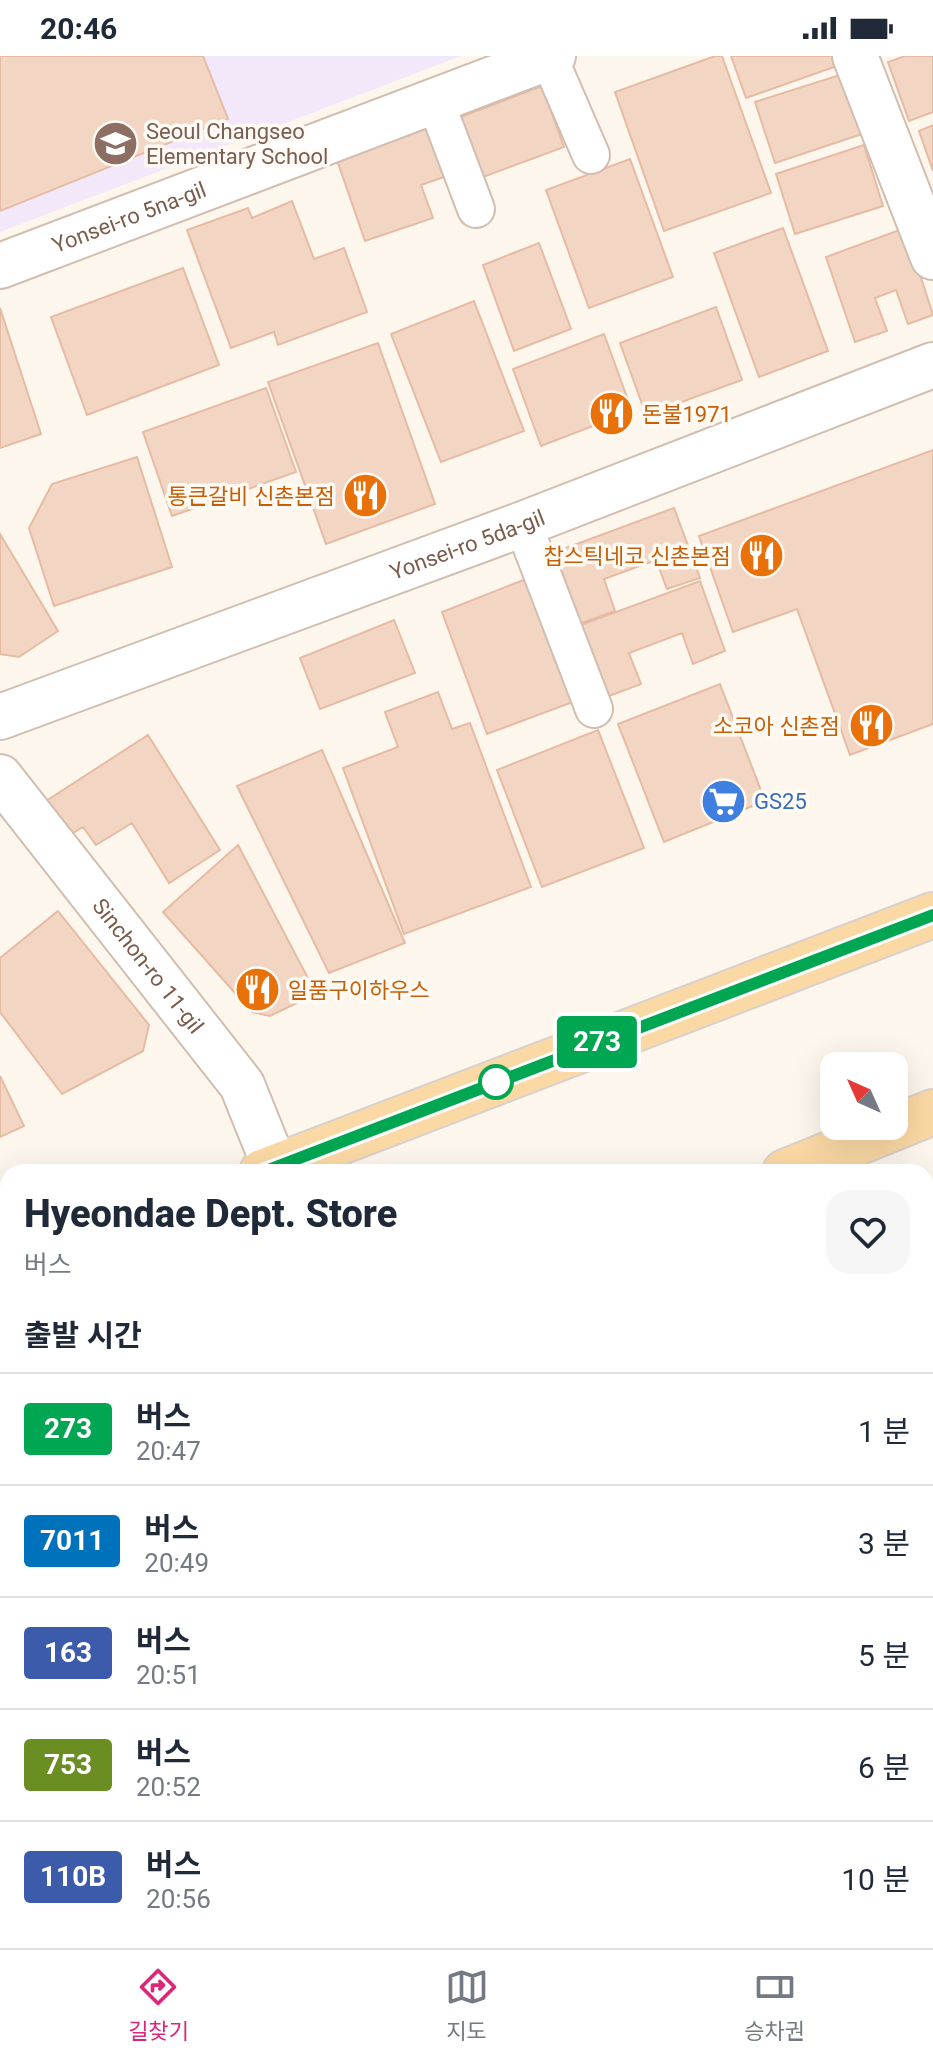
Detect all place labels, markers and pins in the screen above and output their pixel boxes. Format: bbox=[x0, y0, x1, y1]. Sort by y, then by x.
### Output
place label: Seoul Changseo Elementary School bbox=[146, 119, 328, 169]
school or university icon: Seoul Changseo Elementary School bbox=[91, 120, 139, 168]
restaurant icon: 돈불1971 bbox=[587, 390, 635, 438]
place label: 돈불1971 bbox=[642, 402, 732, 427]
restaurant icon: 통큰갈비 신촌본점 bbox=[342, 472, 390, 520]
place label: 통큰갈비 신촌본점 bbox=[168, 484, 335, 509]
restaurant icon: 찹스틱네코 신촌본점 bbox=[738, 532, 786, 580]
place label: 찹스틱네코 신촌본점 bbox=[543, 544, 731, 569]
restaurant icon: 소코아 신촌점 bbox=[847, 702, 895, 750]
place label: 소코아 신촌점 bbox=[713, 714, 840, 739]
supermarket icon: GS25 bbox=[699, 777, 747, 825]
place label: GS25 bbox=[754, 789, 807, 814]
restaurant icon: 일품구이하우스 bbox=[233, 966, 281, 1014]
place label: 일품구이하우스 bbox=[288, 978, 430, 1003]
unlabelled marker bbox=[479, 1065, 513, 1099]

